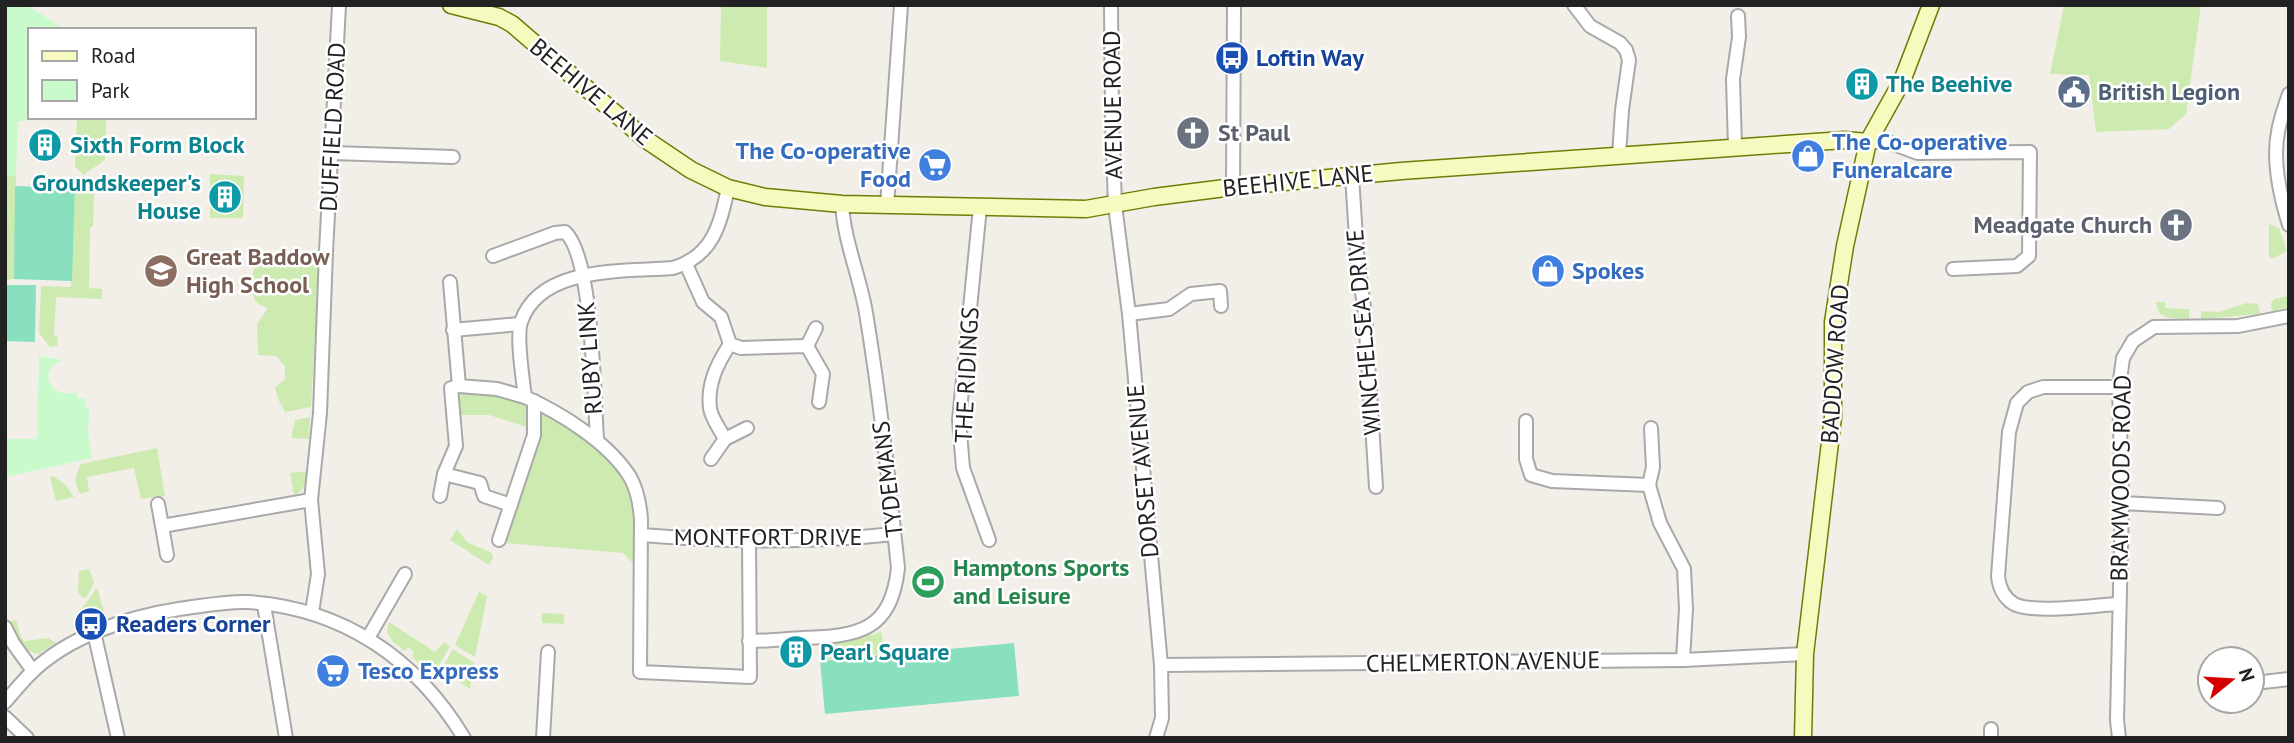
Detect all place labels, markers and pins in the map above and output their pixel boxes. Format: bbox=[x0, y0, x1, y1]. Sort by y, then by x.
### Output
bus stop icon: Loftin Way bbox=[1213, 39, 1251, 77]
place label: Loftin Way bbox=[1256, 42, 1364, 73]
building icon: The Beehive bbox=[1843, 65, 1881, 103]
place label: The Beehive bbox=[1886, 68, 2012, 99]
public building icon: British Legion bbox=[2055, 73, 2093, 111]
place label: British Legion bbox=[2098, 76, 2240, 107]
church icon: St Paul bbox=[1174, 114, 1212, 152]
place label: St Paul bbox=[1218, 117, 1291, 148]
building icon: Sixth Form Block bbox=[26, 126, 64, 164]
place label: The Co-operative Funeralcare bbox=[1832, 126, 2007, 185]
place label: Sixth Form Block bbox=[70, 129, 245, 160]
place label: The Co-operative Food bbox=[736, 135, 911, 194]
shop icon: The Co-operative Funeralcare bbox=[1789, 137, 1827, 175]
supermarket icon: The Co-operative Food bbox=[916, 146, 954, 184]
place label: Groundskeeper's House bbox=[32, 167, 201, 226]
building icon: Groundskeeper's House bbox=[206, 178, 244, 216]
church icon: Meadgate Church bbox=[2157, 206, 2195, 244]
place label: Meadgate Church bbox=[1973, 209, 2152, 240]
place label: Great Baddow High School bbox=[186, 241, 330, 300]
school or university icon: Great Baddow High School bbox=[142, 252, 180, 290]
shop icon: Spokes bbox=[1529, 252, 1567, 290]
place label: Spokes bbox=[1572, 255, 1644, 286]
place label: Hamptons Sports and Leisure bbox=[953, 552, 1129, 611]
sports icon: Hamptons Sports and Leisure bbox=[909, 563, 947, 601]
bus stop icon: Readers Corner bbox=[72, 605, 110, 643]
place label: Readers Corner bbox=[116, 608, 271, 639]
building icon: Pearl Square bbox=[777, 633, 815, 671]
place label: Pearl Square bbox=[820, 636, 950, 667]
supermarket icon: Tesco Express bbox=[314, 652, 352, 690]
place label: Tesco Express bbox=[358, 655, 499, 686]

